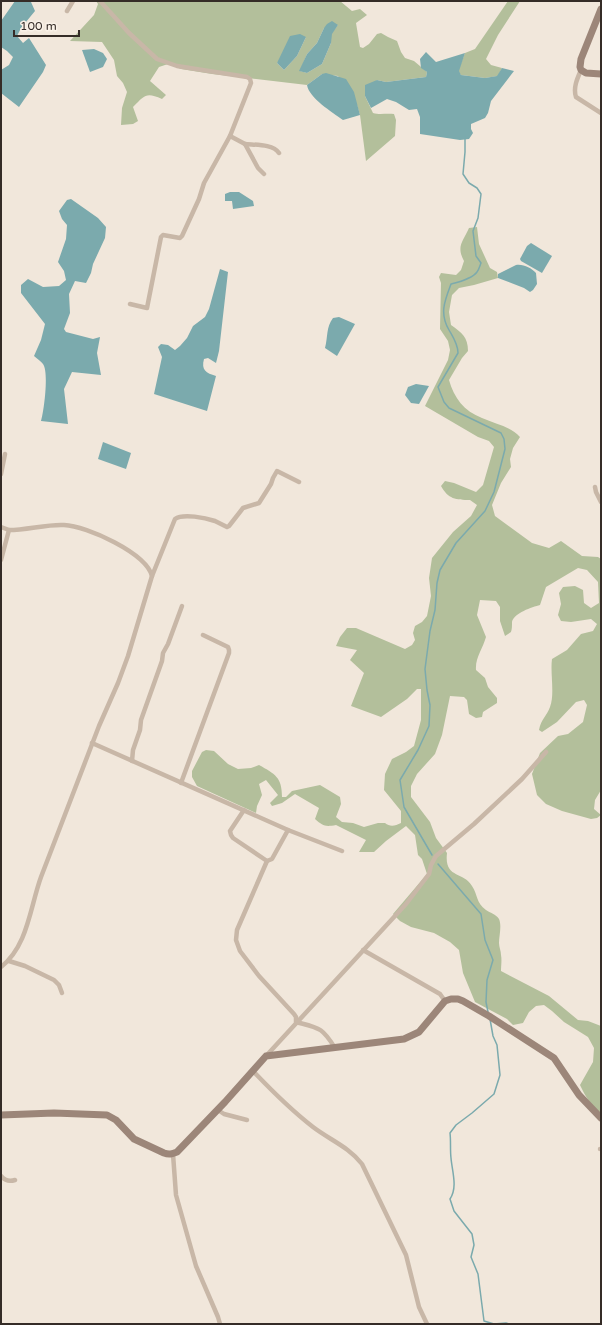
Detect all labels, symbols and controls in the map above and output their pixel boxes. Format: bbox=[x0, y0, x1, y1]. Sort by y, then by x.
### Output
scale bar bbox=[14, 12, 79, 38]
text: 100 m bbox=[20, 19, 57, 33]

